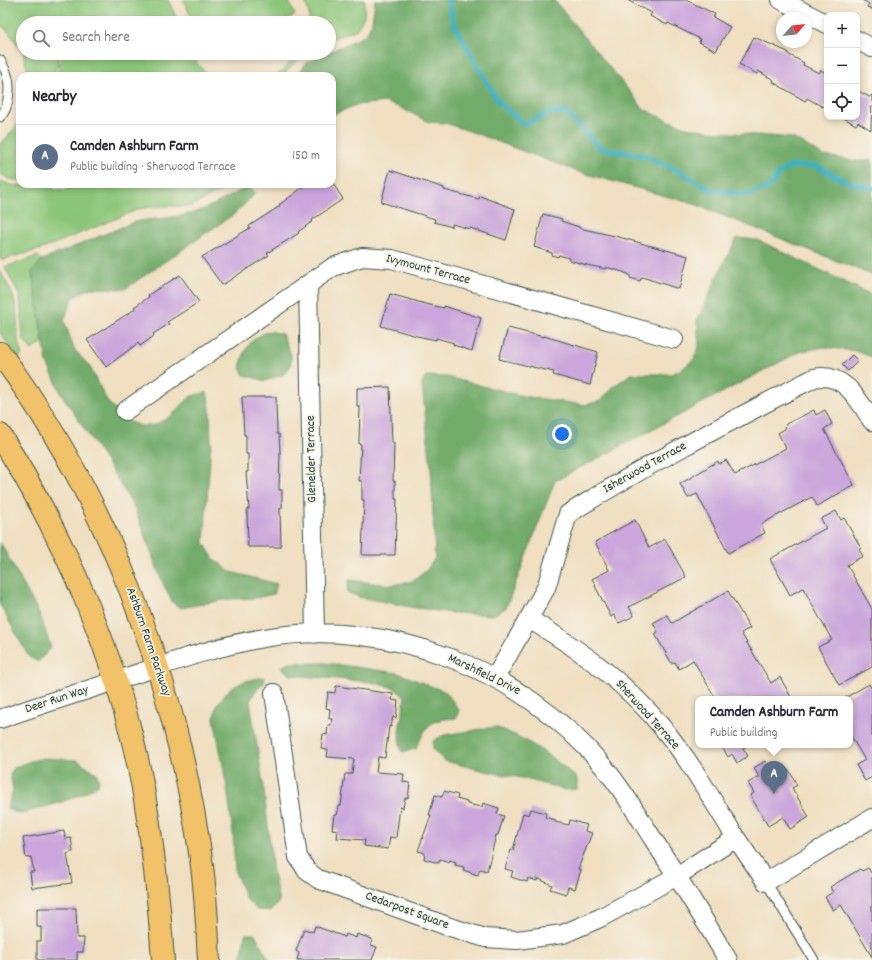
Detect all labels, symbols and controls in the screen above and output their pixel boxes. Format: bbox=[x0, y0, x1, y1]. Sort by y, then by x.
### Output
north arrow bbox=[776, 12, 812, 48]
map controls bbox=[824, 12, 860, 120]
button: + bbox=[824, 12, 860, 48]
search box bbox=[16, 16, 336, 60]
icon: search bbox=[30, 27, 52, 49]
text: Search here bbox=[62, 27, 130, 49]
button: − bbox=[824, 48, 860, 84]
button: locate bbox=[824, 84, 860, 120]
text: Nearby bbox=[32, 86, 76, 110]
text: Camden Ashburn Farm bbox=[70, 136, 199, 158]
text: A bbox=[41, 147, 49, 166]
text: 150 m bbox=[292, 147, 320, 166]
text: Public building · Sherwood Terrace bbox=[70, 158, 235, 177]
street label: Ivymount Terrace bbox=[384, 250, 472, 290]
street label: Glenelder Terrace bbox=[302, 415, 322, 503]
your location bbox=[552, 424, 572, 444]
street label: Isherwood Terrace bbox=[600, 437, 690, 499]
street label: Ashburn Farm Parkway bbox=[120, 585, 176, 700]
street label: Marshfield Drive bbox=[444, 649, 524, 701]
street label: Sherwood Terrace bbox=[610, 676, 684, 755]
street label: Deer Run Way bbox=[23, 681, 92, 719]
popup bbox=[695, 696, 853, 748]
text: Camden Ashburn Farm bbox=[710, 702, 838, 724]
text: Public building bbox=[710, 724, 777, 743]
pin: A bbox=[761, 761, 787, 794]
street label: Cedarpost Square bbox=[362, 887, 452, 935]

